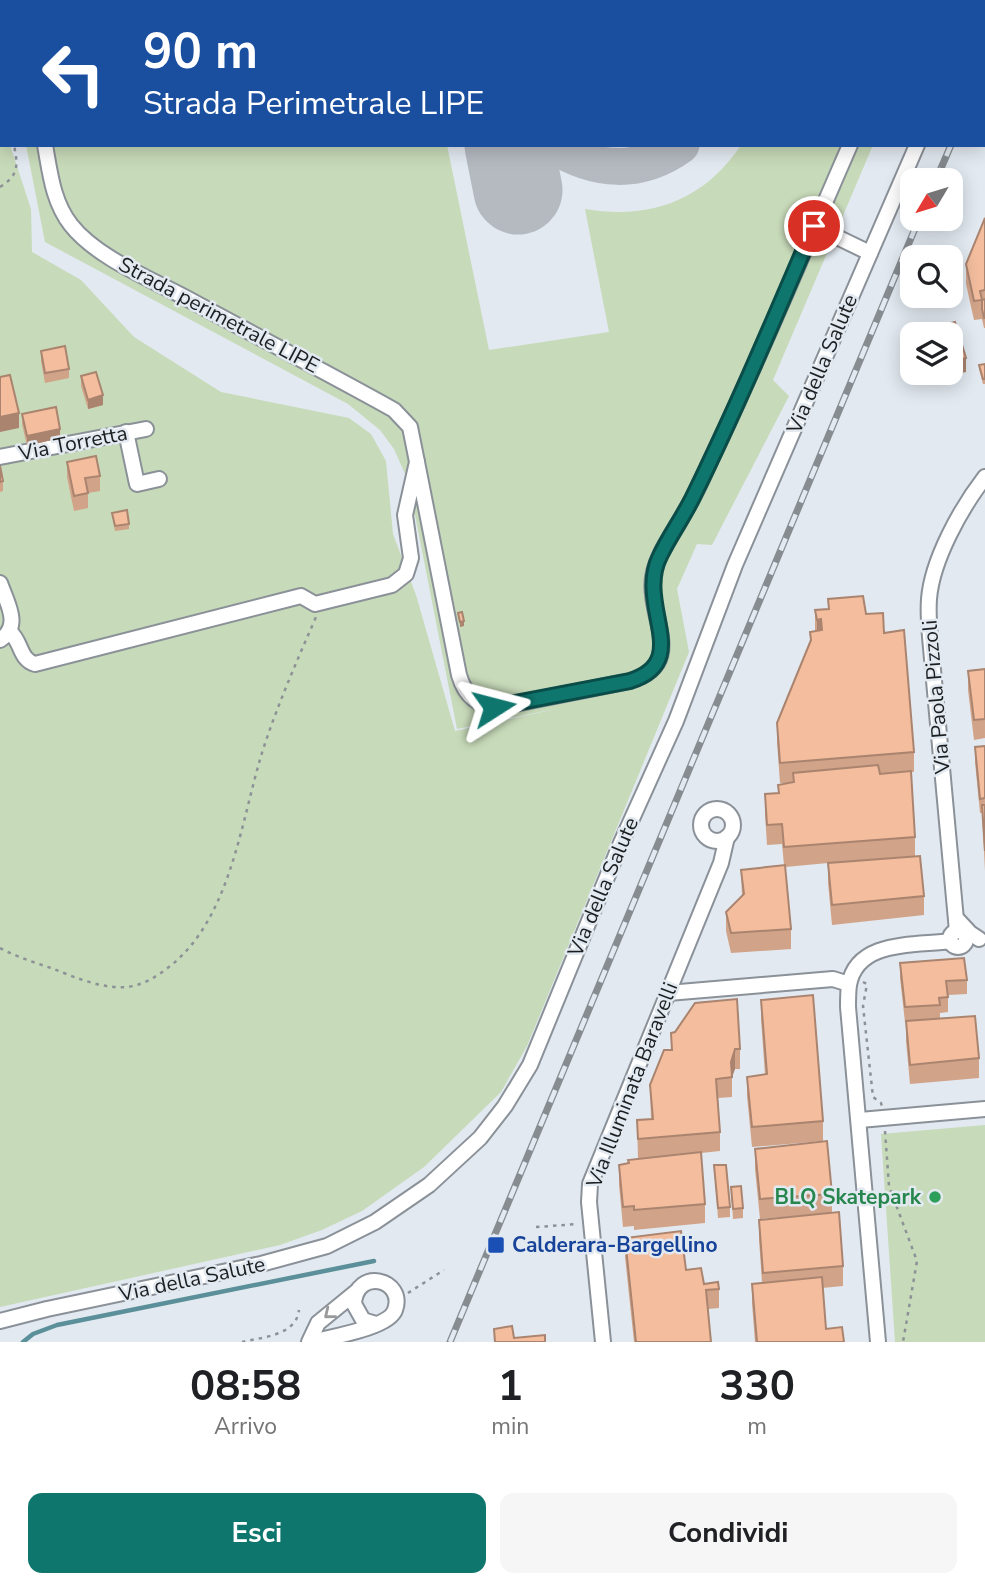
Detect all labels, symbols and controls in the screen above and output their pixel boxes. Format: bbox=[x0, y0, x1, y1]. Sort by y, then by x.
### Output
text: 90 m bbox=[143, 18, 258, 85]
icon: left bbox=[28, 28, 119, 119]
text: Strada Perimetrale LIPE bbox=[143, 82, 484, 125]
north arrow bbox=[900, 168, 962, 231]
map controls bbox=[900, 168, 963, 385]
pin bbox=[784, 196, 844, 256]
icon: arrive bbox=[795, 207, 833, 245]
button: search bbox=[900, 245, 963, 308]
street label: Strada perimetrale LIPE bbox=[114, 250, 324, 380]
street label: Via della Salute bbox=[780, 290, 864, 439]
button: layers bbox=[900, 322, 963, 385]
street label: Via Torretta bbox=[15, 419, 130, 467]
street label: Via Paola Pizzoli bbox=[915, 619, 957, 776]
position arrow bbox=[457, 670, 531, 744]
street label: Via della Salute bbox=[561, 813, 645, 962]
street label: Via Illuminata Baravelli bbox=[579, 978, 684, 1193]
place label: BLQ Skatepark bbox=[775, 1183, 922, 1211]
marker: BLQ Skatepark bbox=[927, 1189, 943, 1205]
place label: Calderara-Bargellino bbox=[512, 1231, 717, 1259]
marker: Calderara-Bargellino bbox=[486, 1235, 506, 1255]
street label: Via della Salute bbox=[115, 1250, 268, 1308]
one-way arrow bbox=[324, 1306, 336, 1319]
text: 08:58 bbox=[190, 1358, 301, 1415]
text: 1 bbox=[498, 1358, 523, 1415]
text: 330 bbox=[719, 1358, 795, 1415]
text: Arrivo bbox=[214, 1411, 277, 1442]
text: min bbox=[491, 1411, 529, 1442]
text: m bbox=[747, 1411, 767, 1442]
button: Esci bbox=[28, 1493, 486, 1573]
button: Condividi bbox=[500, 1493, 957, 1573]

